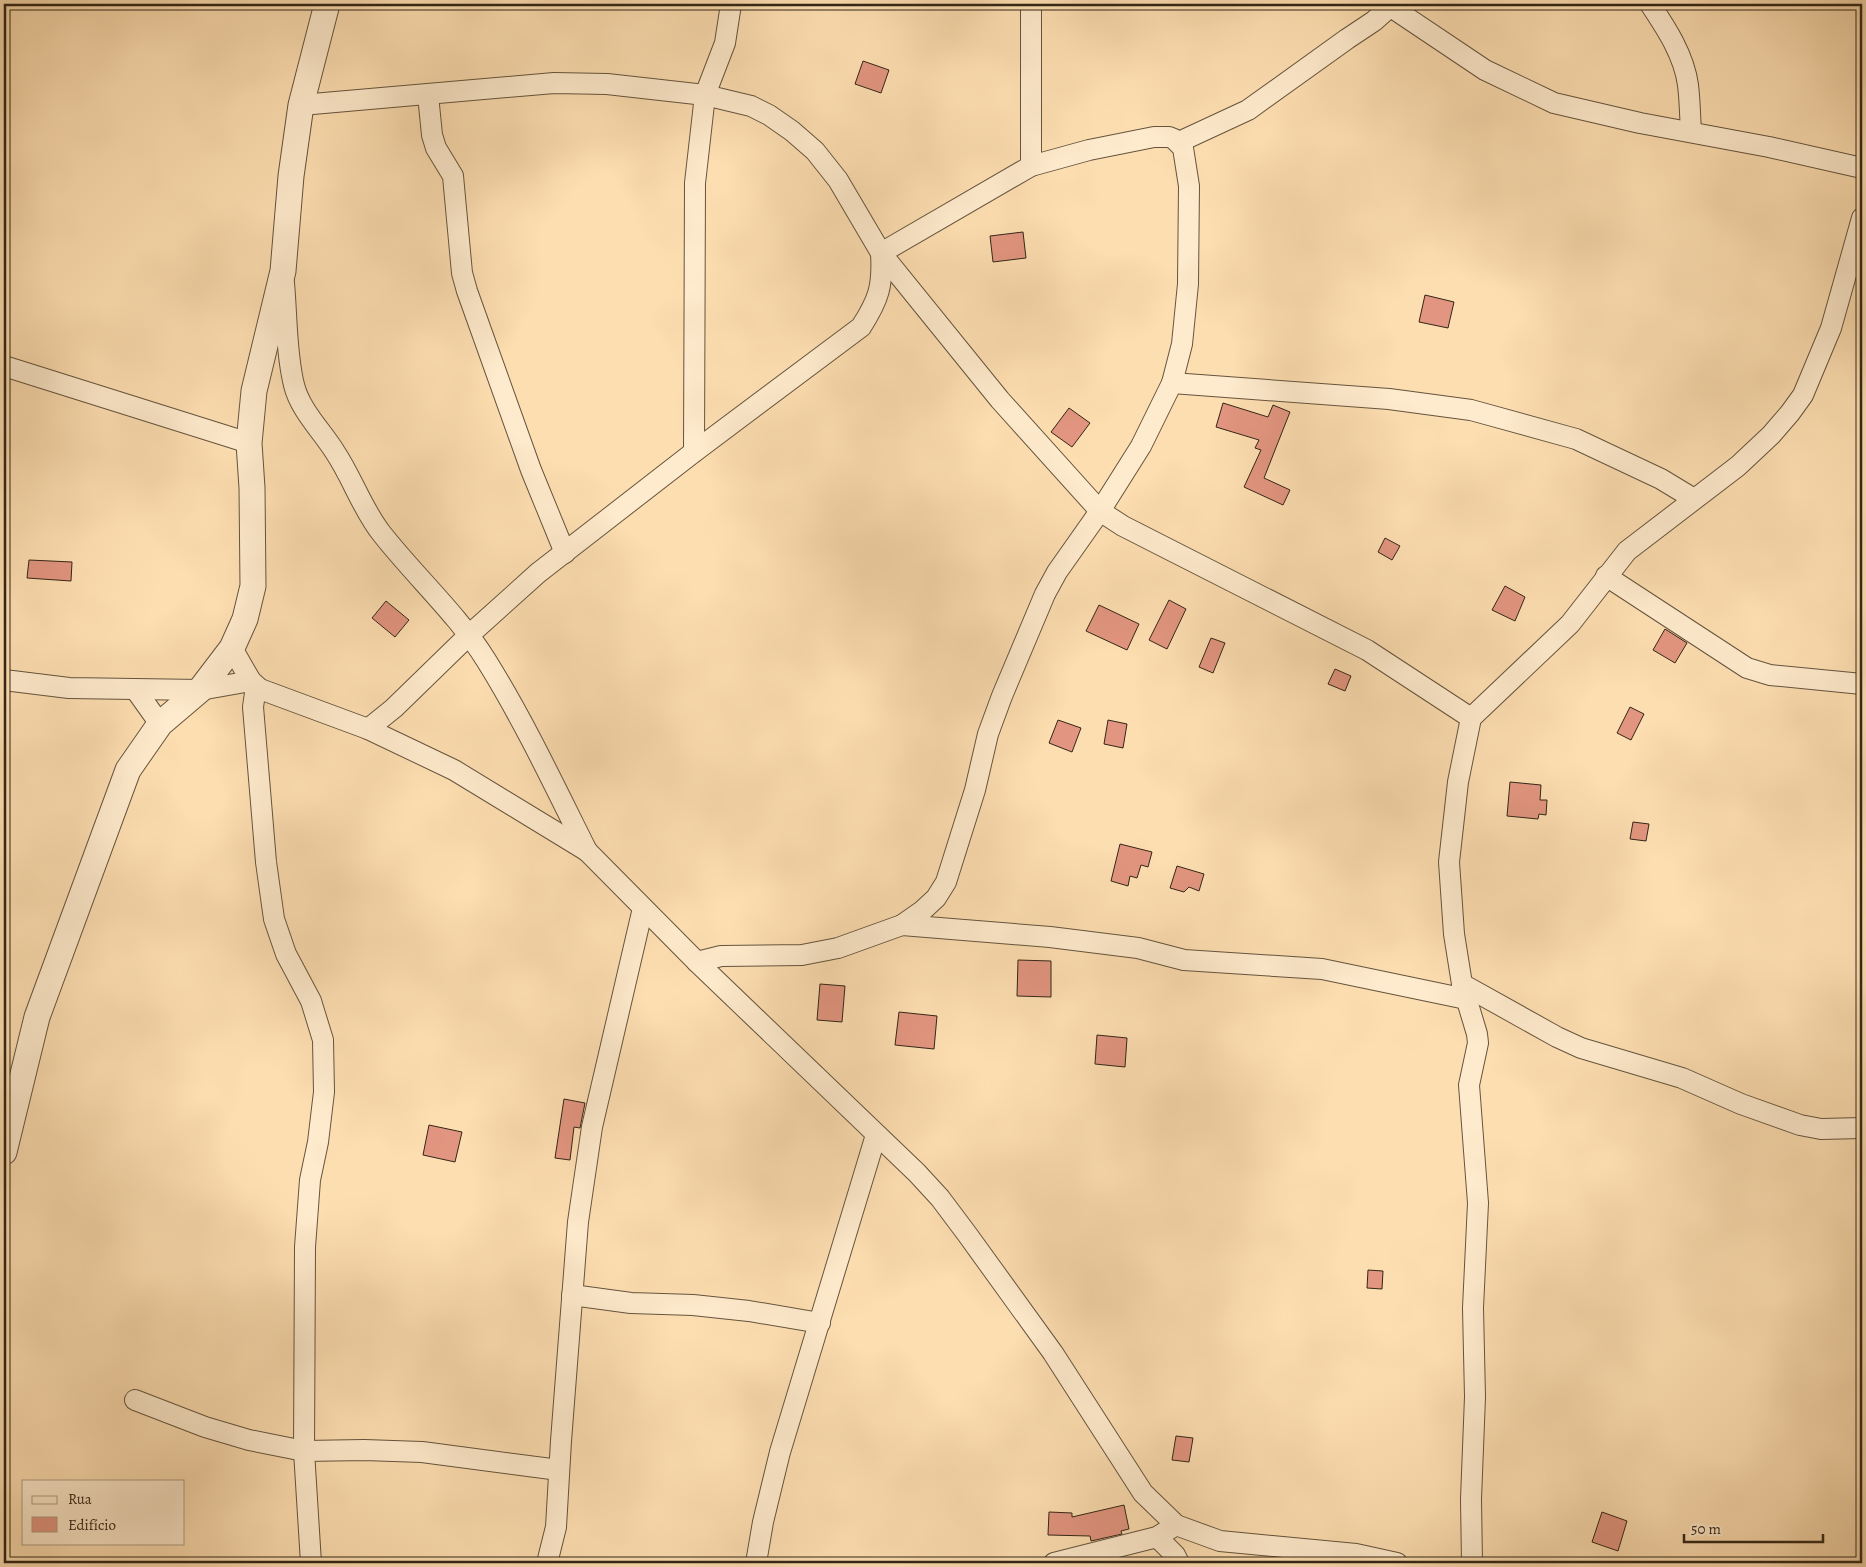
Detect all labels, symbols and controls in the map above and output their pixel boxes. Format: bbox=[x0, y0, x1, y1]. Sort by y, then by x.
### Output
legend bbox=[22, 1480, 185, 1544]
text: Rua bbox=[68, 1489, 92, 1509]
scale bar bbox=[1684, 1512, 1822, 1544]
text: Edifício bbox=[68, 1515, 116, 1535]
text: 50 m bbox=[1691, 1519, 1721, 1539]

